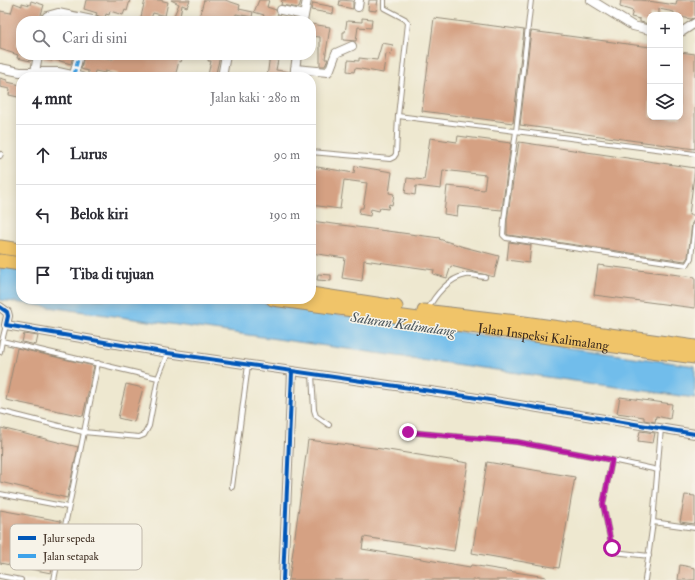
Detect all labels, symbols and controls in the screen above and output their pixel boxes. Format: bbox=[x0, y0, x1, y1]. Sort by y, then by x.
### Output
map controls bbox=[647, 12, 683, 120]
button: + bbox=[647, 12, 683, 48]
search box bbox=[16, 16, 316, 60]
icon: search bbox=[30, 27, 52, 49]
text: Cari di sini bbox=[62, 29, 127, 48]
button: − bbox=[647, 48, 683, 84]
button: layers bbox=[647, 84, 683, 120]
text: 4 mnt bbox=[32, 88, 72, 109]
text: Jalan kaki · 280 m bbox=[210, 90, 300, 106]
icon: ahead bbox=[32, 144, 54, 166]
text: Lurus bbox=[70, 145, 107, 164]
text: 90 m bbox=[274, 147, 300, 163]
icon: left bbox=[32, 204, 54, 226]
text: Belok kiri bbox=[70, 205, 128, 224]
text: 190 m bbox=[269, 207, 300, 223]
icon: arrive bbox=[32, 264, 54, 286]
text: Tiba di tujuan bbox=[70, 265, 154, 284]
water label: Saluran Kalimalang bbox=[348, 309, 457, 340]
street label: Jalan Inspeksi Kalimalang bbox=[476, 320, 611, 354]
route end bbox=[399, 423, 417, 441]
legend bbox=[10, 524, 142, 570]
text: Jalur sepeda bbox=[42, 532, 96, 546]
route start bbox=[603, 539, 621, 557]
text: Jalan setapak bbox=[42, 550, 100, 564]

